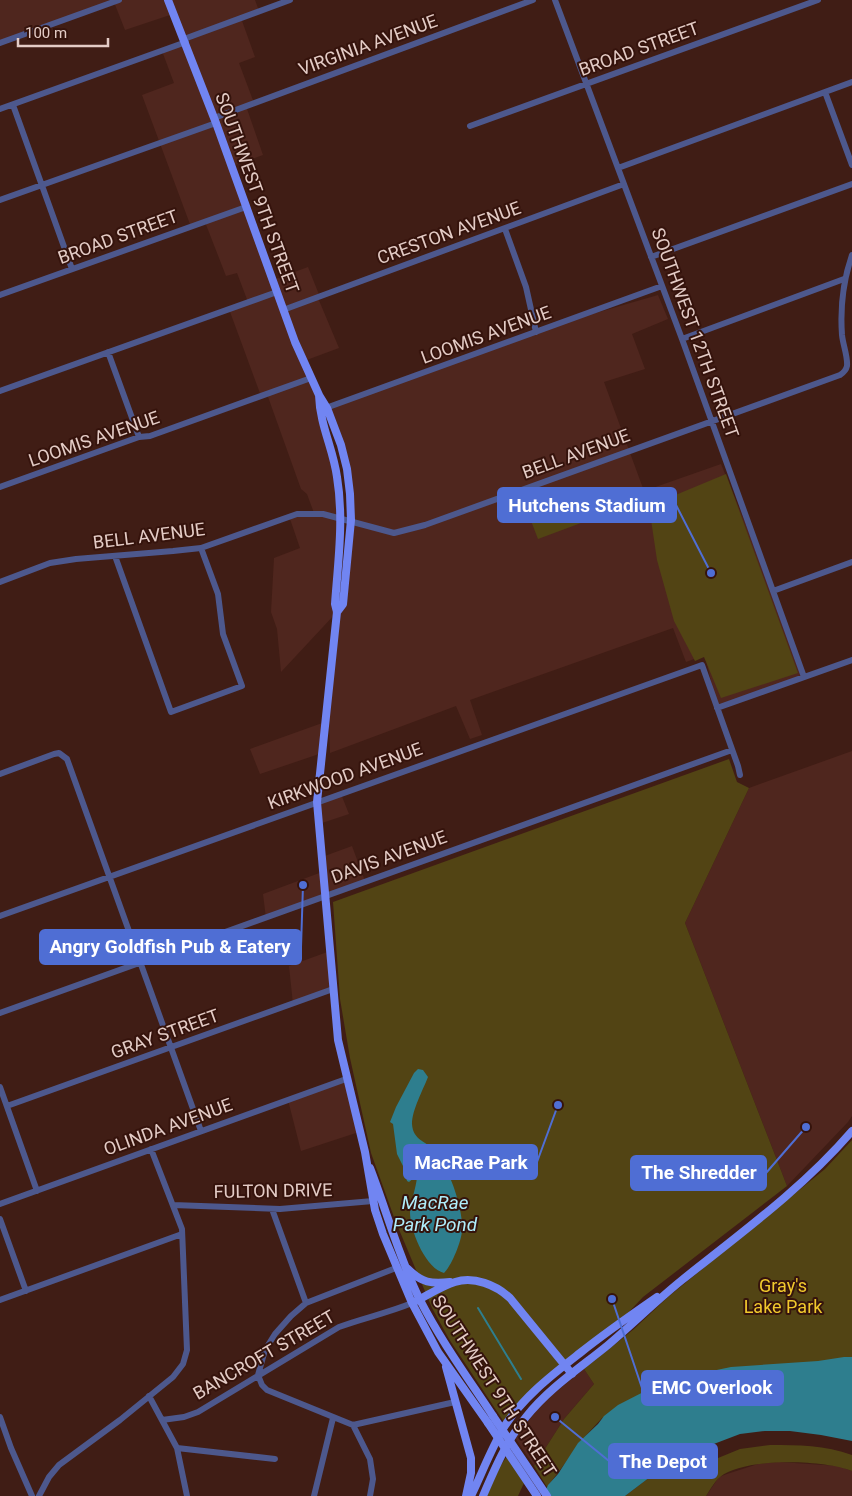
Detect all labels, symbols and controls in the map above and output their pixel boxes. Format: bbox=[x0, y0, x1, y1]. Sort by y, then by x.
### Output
street label: VIRGINIA AVENUE bbox=[296, 10, 440, 79]
scale bar bbox=[18, 15, 108, 47]
street label: BROAD STREET bbox=[576, 17, 702, 80]
text: 100 m bbox=[25, 24, 67, 42]
street label: SOUTHWEST 9TH STREET bbox=[211, 90, 304, 296]
street label: CRESTON AVENUE bbox=[374, 197, 524, 268]
street label: BROAD STREET bbox=[55, 205, 181, 268]
street label: SOUTHWEST 12TH STREET bbox=[648, 225, 743, 441]
street label: LOOMIS AVENUE bbox=[418, 301, 554, 368]
street label: LOOMIS AVENUE bbox=[26, 406, 162, 471]
street label: BELL AVENUE bbox=[519, 424, 632, 483]
callout: Hutchens Stadium bbox=[498, 488, 676, 522]
text: Hutchens Stadium bbox=[508, 494, 666, 517]
street label: BELL AVENUE bbox=[92, 518, 206, 553]
street label: KIRKWOOD AVENUE bbox=[265, 738, 425, 813]
street label: DAVIS AVENUE bbox=[328, 826, 450, 887]
callout: Angry Goldfish Pub & Eatery bbox=[40, 930, 301, 964]
text: Angry Goldfish Pub & Eatery bbox=[49, 935, 291, 958]
street label: GRAY STREET bbox=[108, 1004, 222, 1063]
street label: OLINDA AVENUE bbox=[101, 1094, 235, 1159]
callout: MacRae Park bbox=[404, 1145, 537, 1179]
text: MacRae Park bbox=[414, 1151, 529, 1174]
callout: The Shredder bbox=[631, 1156, 766, 1190]
text: The Shredder bbox=[641, 1161, 757, 1184]
street label: FULTON DRIVE bbox=[214, 1179, 332, 1202]
water label: MacRae Park Pond bbox=[393, 1191, 478, 1236]
park label: Gray's Lake Park bbox=[744, 1275, 823, 1317]
street label: SOUTHWEST 9TH STREET bbox=[428, 1291, 561, 1481]
street label: BANCROFT STREET bbox=[189, 1305, 338, 1404]
callout: EMC Overlook bbox=[642, 1371, 783, 1405]
text: EMC Overlook bbox=[652, 1376, 773, 1399]
callout: The Depot bbox=[609, 1444, 717, 1478]
text: The Depot bbox=[619, 1450, 707, 1473]

